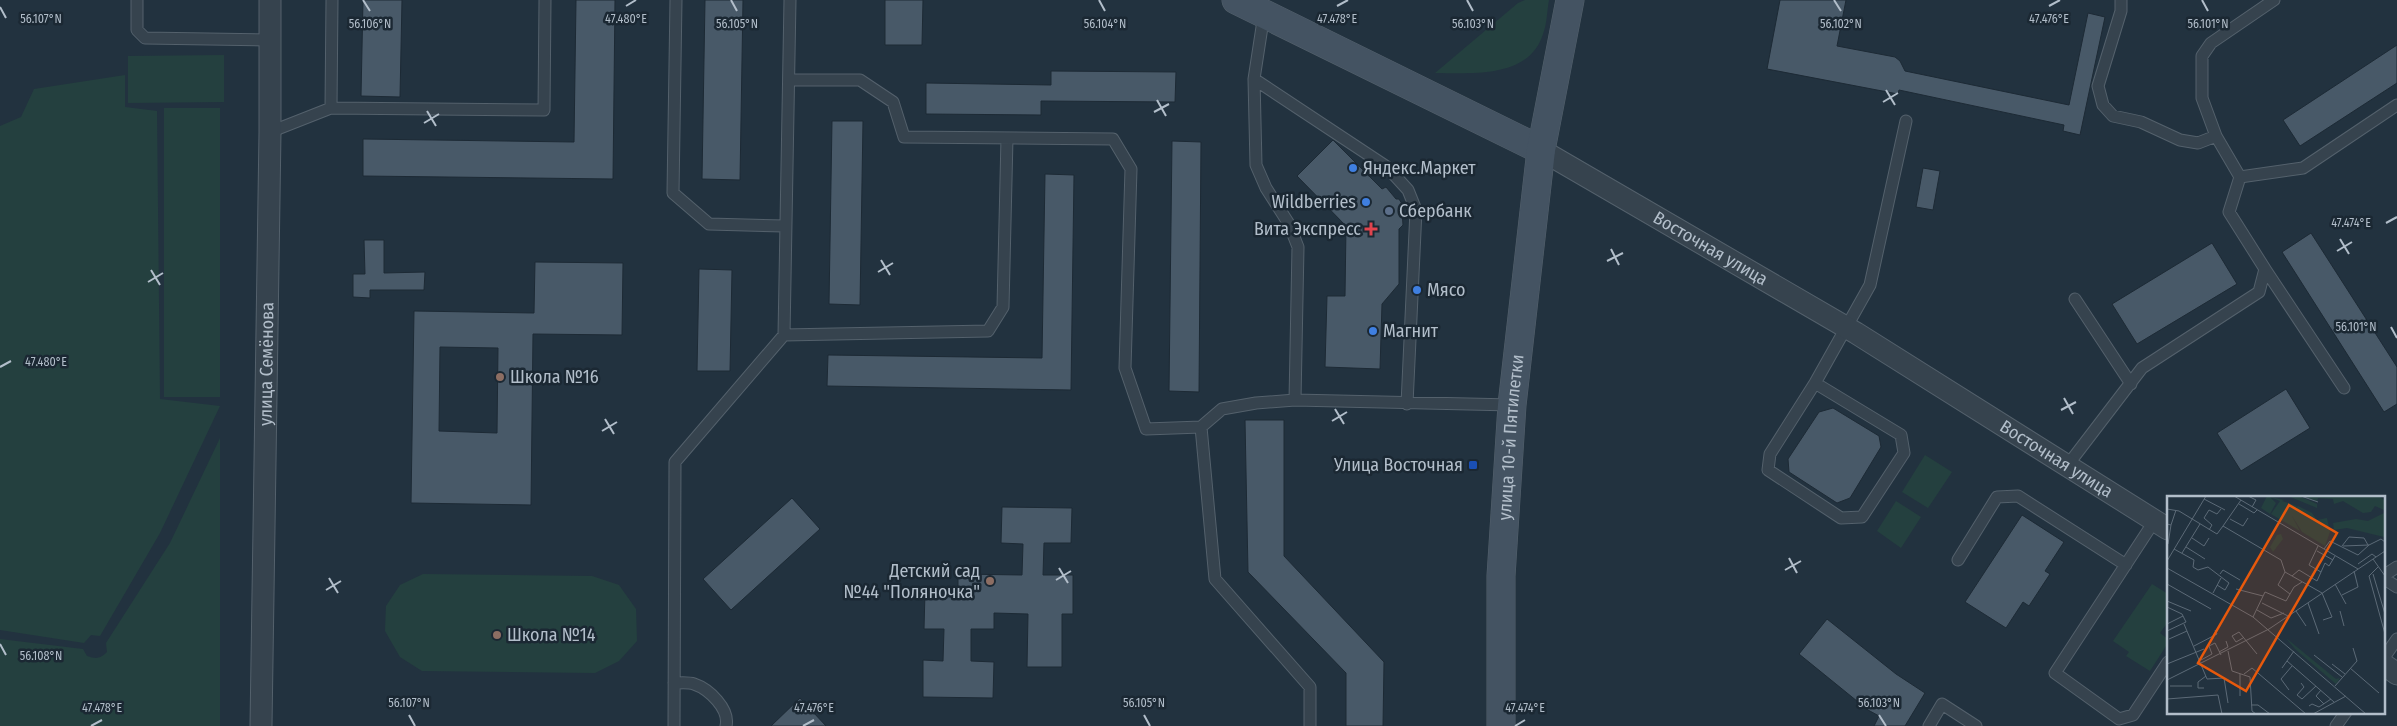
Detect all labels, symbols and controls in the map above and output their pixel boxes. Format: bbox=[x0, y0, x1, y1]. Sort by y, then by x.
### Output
text: 56.107°N bbox=[20, 12, 62, 26]
text: 47.480°E bbox=[605, 12, 647, 26]
text: 47.478°E bbox=[1317, 12, 1357, 26]
text: 47.476°E bbox=[2029, 12, 2069, 26]
text: 56.106°N bbox=[349, 17, 391, 31]
text: 56.105°N bbox=[716, 17, 758, 31]
text: 56.104°N bbox=[1084, 17, 1126, 31]
text: 56.103°N bbox=[1452, 17, 1494, 31]
text: 56.102°N bbox=[1820, 17, 1862, 31]
text: 56.101°N bbox=[2187, 17, 2229, 31]
place label: Яндекс.Маркет bbox=[1363, 157, 1476, 179]
marker: Яндекс.Маркет bbox=[1347, 162, 1359, 174]
place label: Wildberries bbox=[1272, 191, 1356, 213]
marker: Wildberries bbox=[1360, 196, 1372, 208]
place label: Сбербанк bbox=[1399, 200, 1472, 222]
marker: Сбербанк bbox=[1383, 205, 1395, 217]
street label: Восточная улица bbox=[1649, 207, 1772, 290]
text: 47.474°E bbox=[2331, 216, 2371, 230]
place label: Вита Экспресс bbox=[1254, 218, 1361, 240]
marker: Вита Экспресс bbox=[1365, 223, 1377, 235]
place label: Мясо bbox=[1427, 279, 1466, 301]
marker: Мясо bbox=[1411, 284, 1423, 296]
street label: улица Семёнова bbox=[255, 302, 278, 426]
place label: Магнит bbox=[1383, 320, 1439, 342]
text: 56.101°N bbox=[2335, 320, 2377, 334]
marker: Магнит bbox=[1367, 325, 1379, 337]
street label: улица 10-й Пятилетки bbox=[1494, 353, 1529, 521]
text: 47.480°E bbox=[25, 355, 67, 369]
place label: Школа №16 bbox=[510, 366, 599, 388]
marker: Школа №16 bbox=[494, 371, 506, 383]
street label: Восточная улица bbox=[1996, 415, 2117, 503]
place label: Улица Восточная bbox=[1333, 454, 1463, 476]
marker: Улица Восточная bbox=[1467, 459, 1479, 471]
inset map bbox=[2167, 496, 2384, 714]
place label: Детский сад №44 "Поляночка" bbox=[844, 560, 980, 603]
marker: Детский сад №44 "Поляночка" bbox=[984, 575, 996, 587]
place label: Школа №14 bbox=[507, 624, 596, 646]
marker: Школа №14 bbox=[491, 629, 503, 641]
text: 56.108°N bbox=[20, 649, 62, 663]
text: 56.107°N bbox=[388, 696, 430, 710]
text: 56.105°N bbox=[1123, 696, 1165, 710]
text: 56.103°N bbox=[1858, 696, 1900, 710]
text: 47.478°E bbox=[82, 701, 122, 715]
text: 47.476°E bbox=[794, 701, 834, 715]
text: 47.474°E bbox=[1505, 701, 1545, 715]

